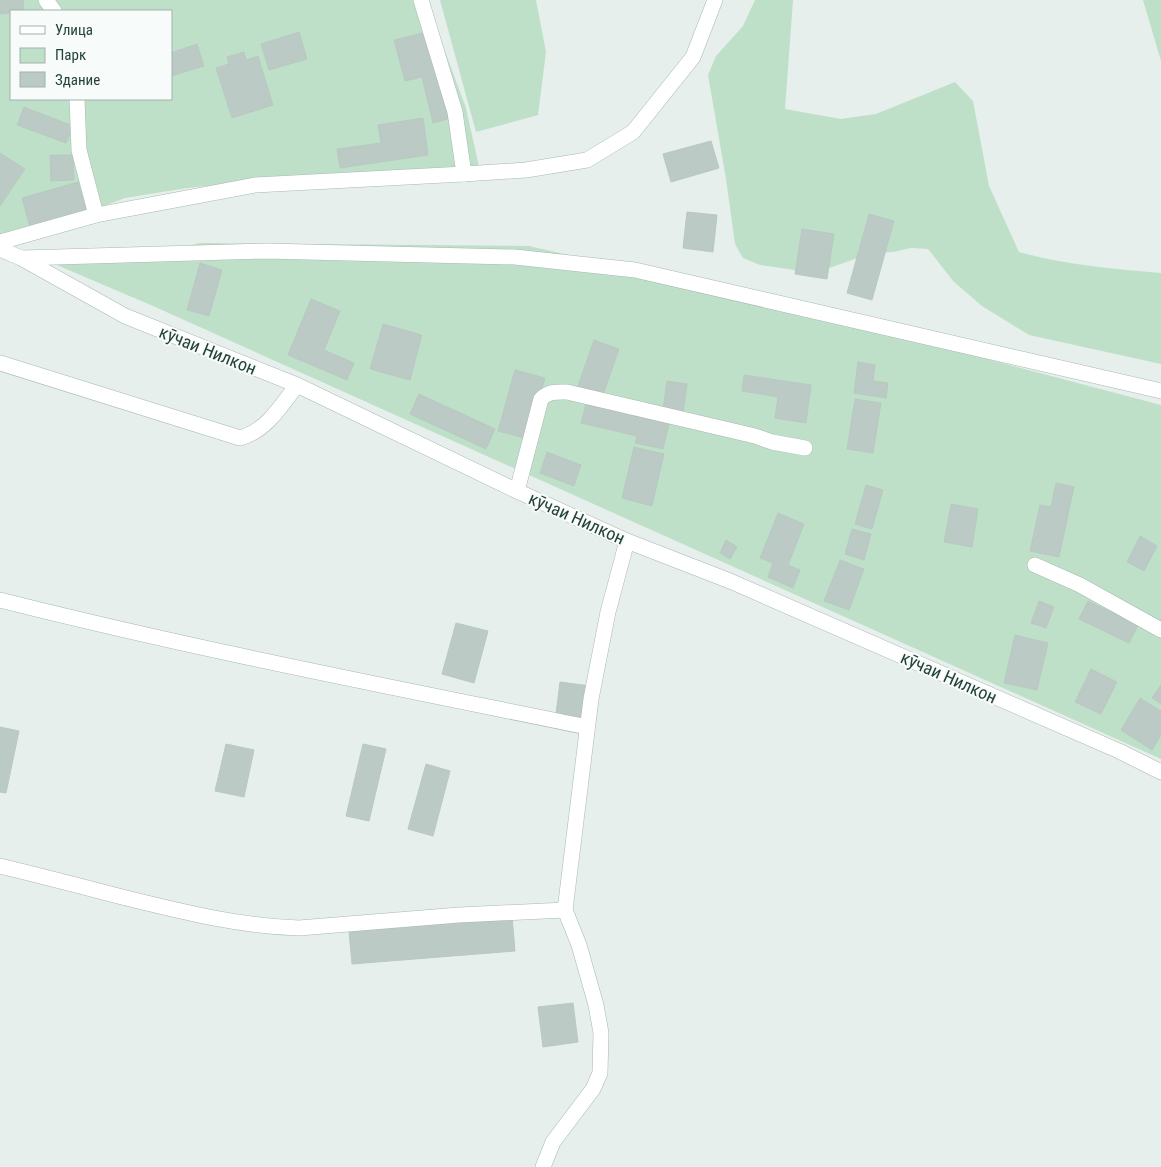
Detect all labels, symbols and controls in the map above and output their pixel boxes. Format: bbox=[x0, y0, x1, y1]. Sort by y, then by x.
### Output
legend bbox=[10, 10, 172, 100]
text: Улица bbox=[55, 21, 93, 39]
text: Парк bbox=[55, 46, 86, 64]
text: Здание bbox=[55, 71, 100, 89]
street label: кӯчаи Нилкон bbox=[156, 321, 260, 379]
street label: кӯчаи Нилкон bbox=[526, 487, 628, 549]
street label: кӯчаи Нилкон bbox=[898, 646, 1000, 708]

